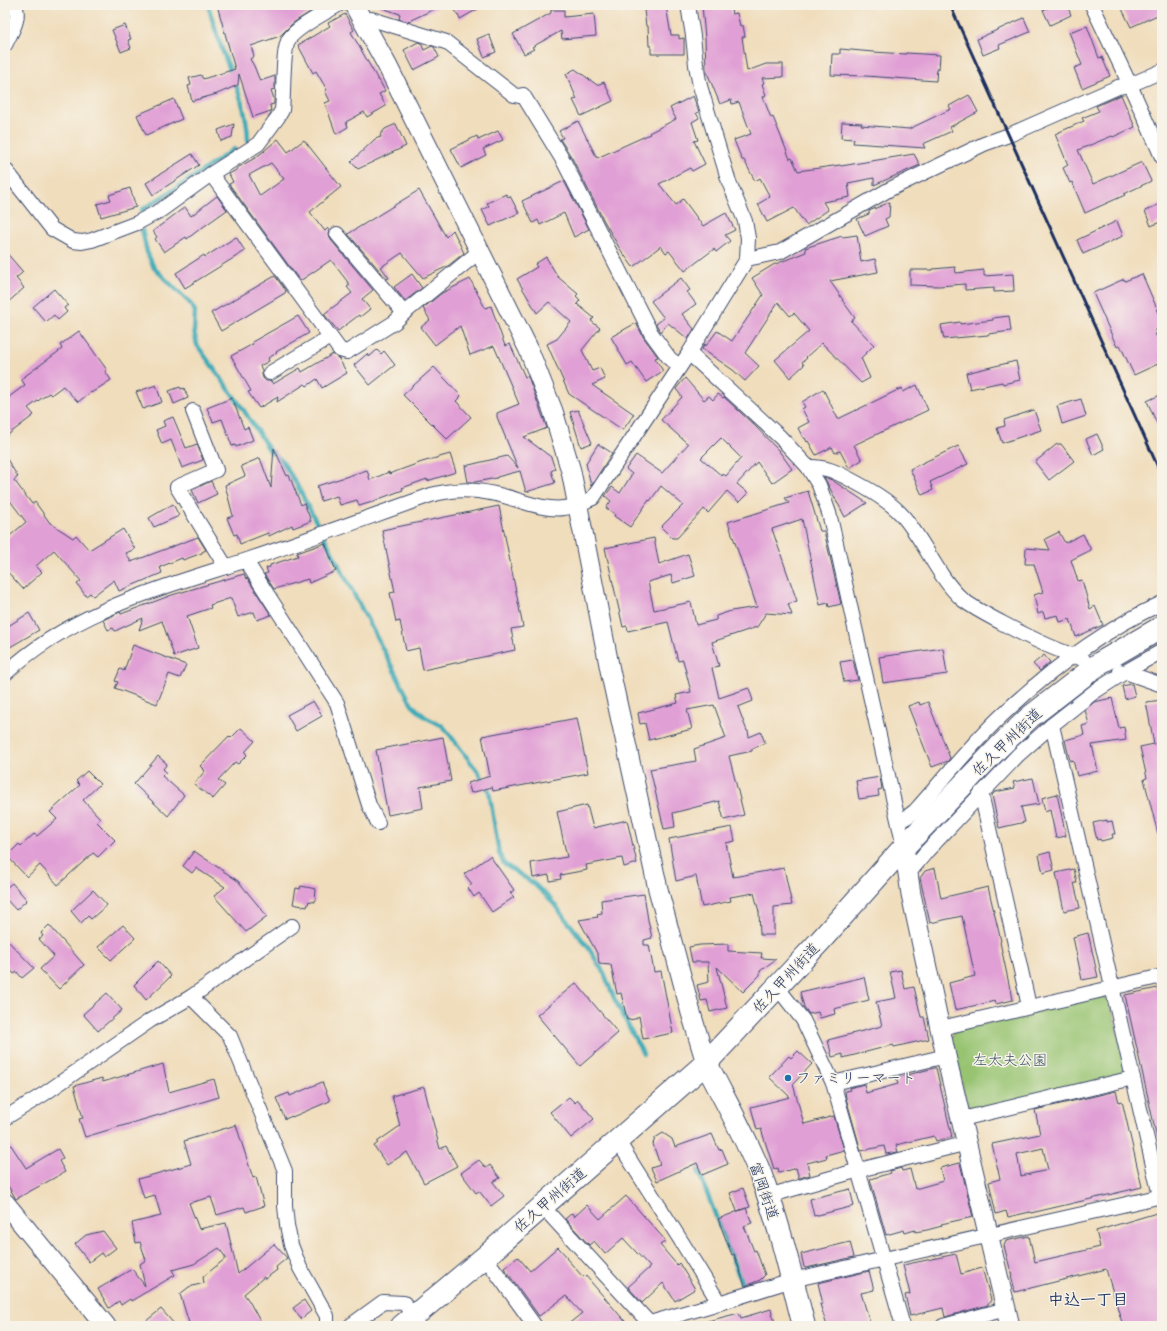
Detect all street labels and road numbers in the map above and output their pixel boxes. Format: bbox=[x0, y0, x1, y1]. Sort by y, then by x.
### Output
street label: 佐久甲州街道 bbox=[968, 704, 1046, 780]
street label: 佐久甲州街道 bbox=[748, 938, 824, 1018]
street label: 富岡街道 bbox=[745, 1159, 783, 1223]
street label: 佐久甲州街道 bbox=[509, 1163, 591, 1237]

